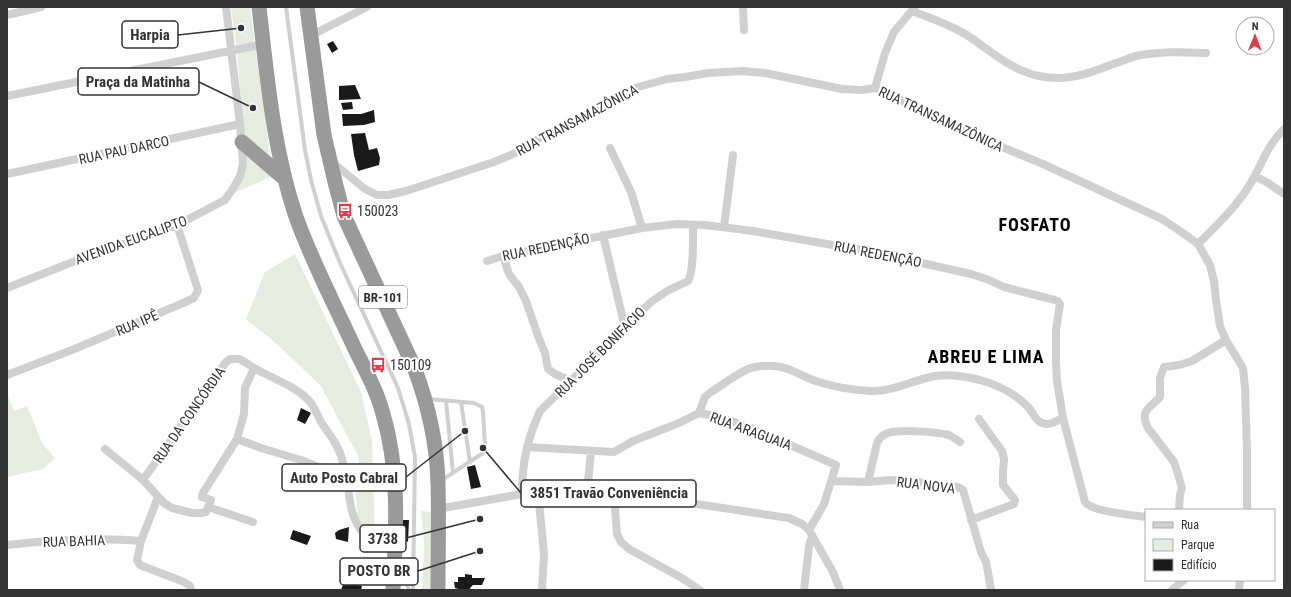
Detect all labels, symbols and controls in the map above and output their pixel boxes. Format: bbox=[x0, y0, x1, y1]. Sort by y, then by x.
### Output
north arrow bbox=[1235, 16, 1275, 56]
text: N bbox=[1252, 20, 1259, 33]
callout: Harpia bbox=[122, 21, 178, 48]
text: Harpia bbox=[130, 26, 170, 44]
callout: Praça da Matinha bbox=[78, 68, 199, 95]
text: Praça da Matinha bbox=[86, 73, 190, 91]
street label: RUA TRANSAMAZÔNICA bbox=[513, 80, 641, 159]
street label: RUA TRANSAMAZÔNICA bbox=[876, 82, 1006, 155]
street label: RUA PAU DARCO bbox=[77, 133, 171, 167]
bus stop icon: 150023 bbox=[336, 202, 354, 220]
place label: 150023 bbox=[357, 203, 398, 219]
street label: AVENIDA EUCALIPTO bbox=[73, 212, 189, 268]
district label: FOSFATO bbox=[998, 214, 1072, 235]
street label: RUA REDENÇÃO bbox=[501, 229, 591, 264]
street label: RUA REDENÇÃO bbox=[833, 237, 923, 270]
road number: BR-101 bbox=[359, 286, 407, 308]
street label: RUA JOSÉ BONIFACIO bbox=[551, 303, 648, 400]
street label: RUA IPÊ bbox=[113, 306, 161, 339]
district label: ABREU E LIMA bbox=[927, 346, 1045, 367]
bus stop icon: 150109 bbox=[369, 356, 387, 374]
place label: 150109 bbox=[390, 357, 431, 373]
street label: RUA DA CONCÓRDIA bbox=[149, 363, 228, 466]
street label: RUA ARAGUAIA bbox=[708, 409, 794, 453]
callout: Auto Posto Cabral bbox=[282, 464, 406, 491]
text: Auto Posto Cabral bbox=[290, 469, 398, 487]
street label: RUA NOVA bbox=[896, 473, 956, 497]
callout: 3851 Travão Conveniência bbox=[521, 480, 696, 507]
text: 3851 Travão Conveniência bbox=[530, 484, 688, 502]
legend bbox=[1145, 509, 1275, 581]
text: Rua bbox=[1181, 518, 1199, 532]
callout: 3738 bbox=[360, 525, 406, 552]
text: 3738 bbox=[368, 530, 398, 548]
street label: RUA BAHIA bbox=[42, 532, 106, 550]
text: Parque bbox=[1181, 538, 1215, 552]
callout: POSTO BR bbox=[340, 558, 418, 585]
text: Edifício bbox=[1181, 558, 1217, 572]
text: POSTO BR bbox=[348, 562, 410, 580]

